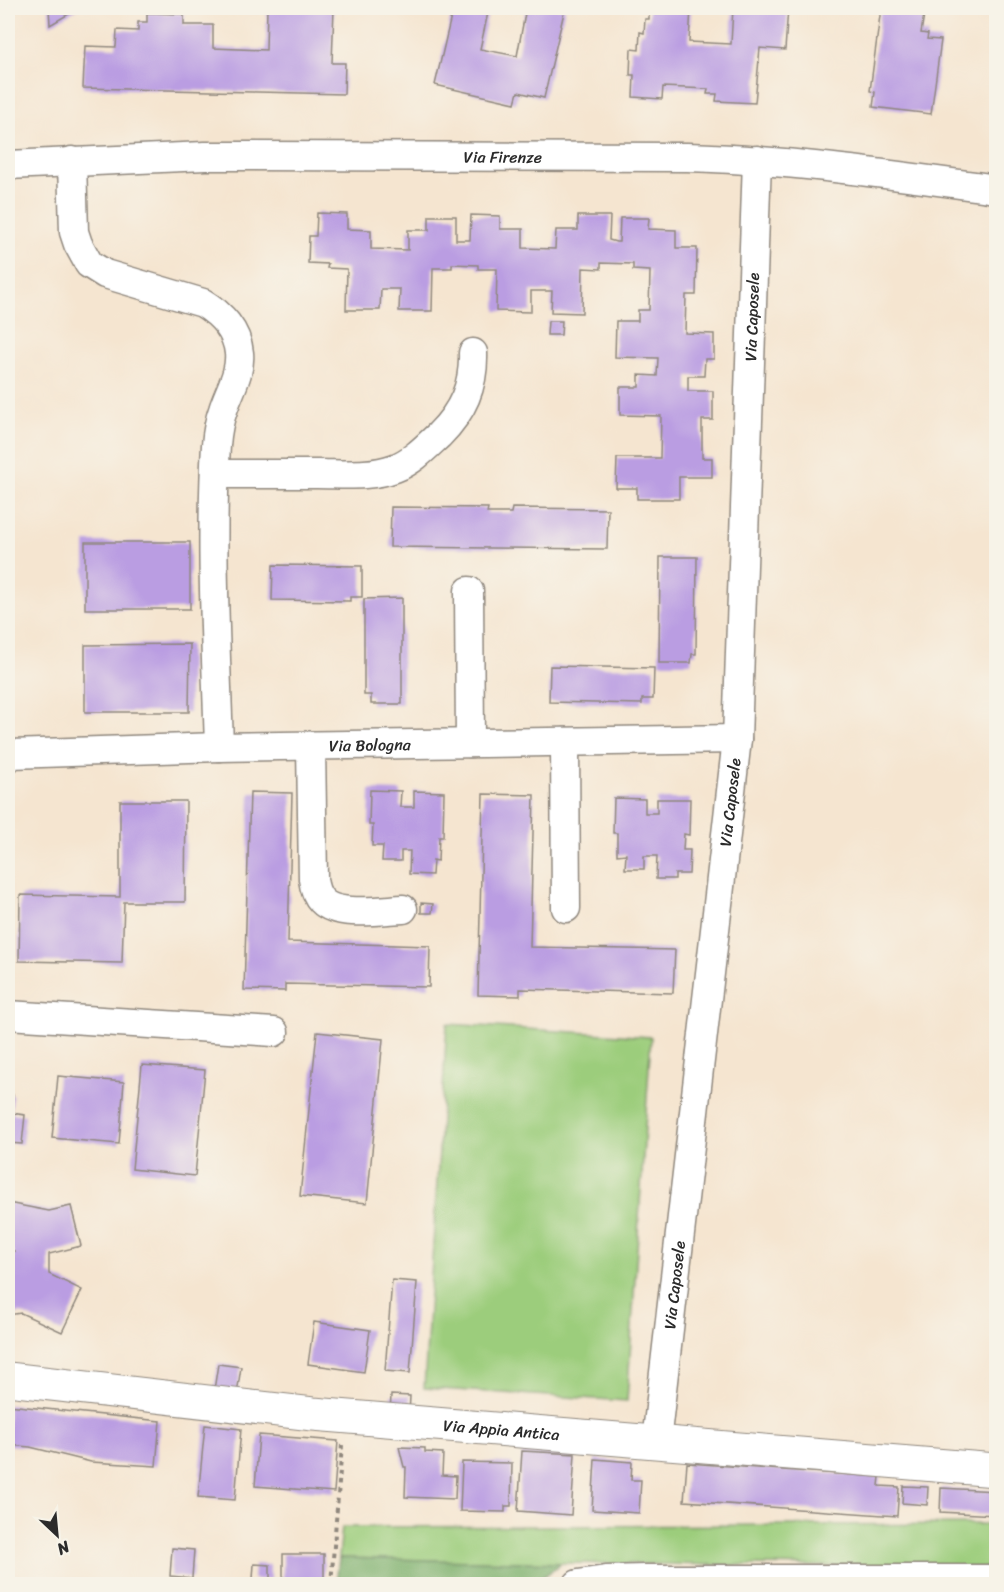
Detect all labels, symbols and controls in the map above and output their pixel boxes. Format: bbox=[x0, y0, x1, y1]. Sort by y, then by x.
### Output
street label: Via Firenze bbox=[463, 142, 542, 171]
street label: Via Caposele bbox=[736, 272, 768, 362]
street label: Via Bologna bbox=[329, 730, 412, 760]
street label: Via Caposele bbox=[710, 756, 749, 848]
street label: Via Caposele bbox=[655, 1239, 694, 1331]
street label: Via Appia Antica bbox=[442, 1410, 561, 1449]
north arrow bbox=[27, 1505, 87, 1565]
text: N bbox=[51, 1532, 76, 1564]

